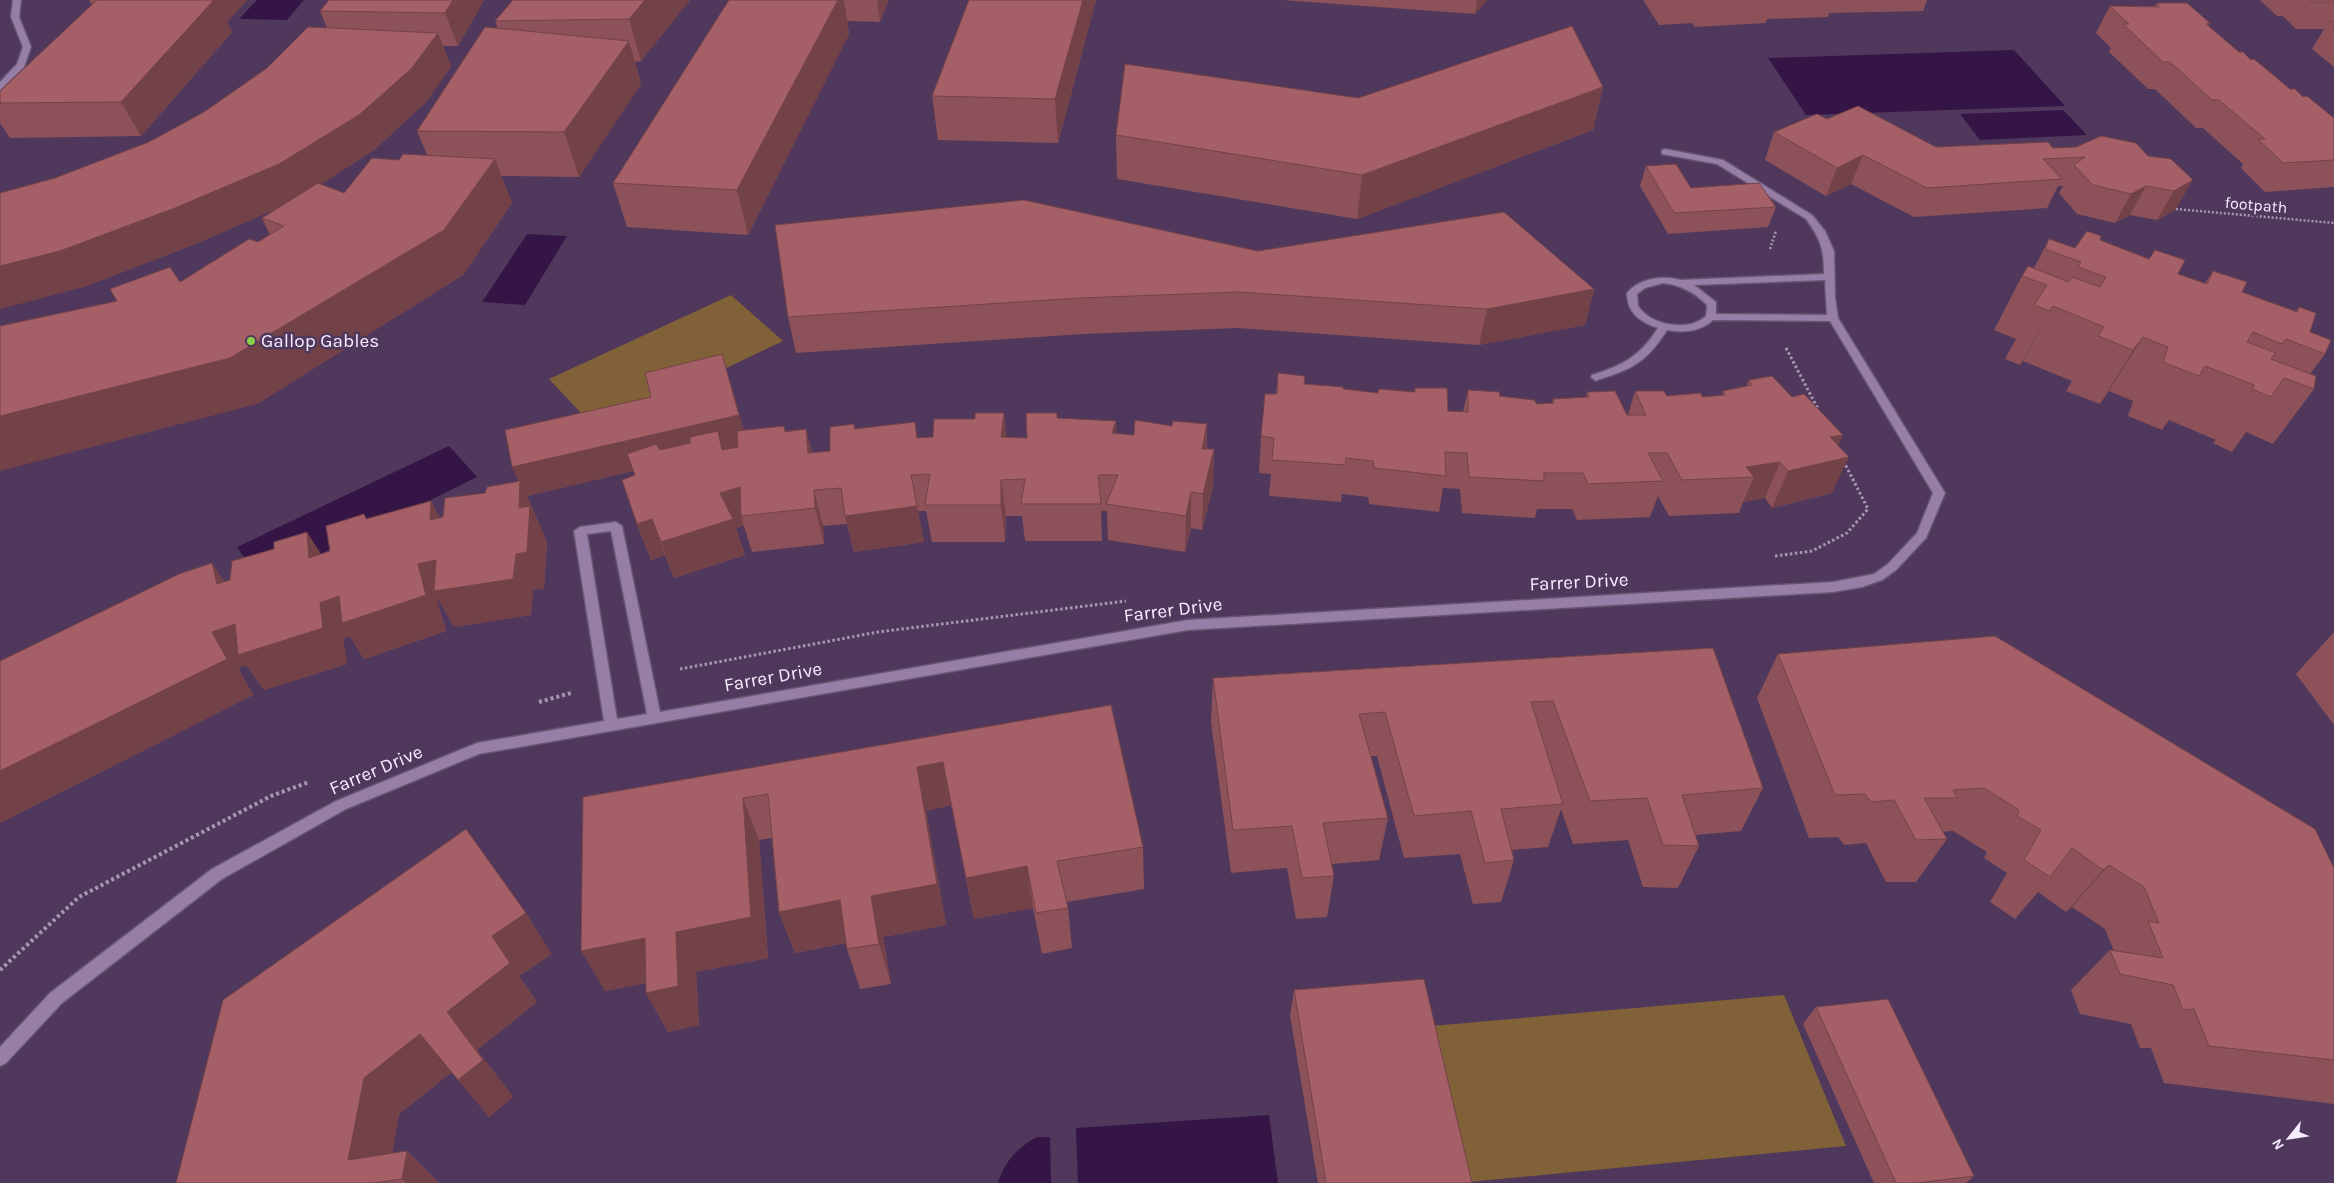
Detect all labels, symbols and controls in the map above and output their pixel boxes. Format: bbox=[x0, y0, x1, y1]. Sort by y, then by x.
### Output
street label: footpath bbox=[2224, 193, 2288, 217]
place label: Gallop Gables bbox=[261, 330, 379, 352]
marker: Gallop Gables bbox=[245, 335, 257, 347]
street label: Farrer Drive bbox=[1529, 568, 1629, 596]
street label: Farrer Drive bbox=[1122, 593, 1224, 627]
street label: Farrer Drive bbox=[722, 658, 824, 696]
street label: Farrer Drive bbox=[326, 740, 426, 800]
north arrow bbox=[2264, 1113, 2314, 1163]
text: N bbox=[2268, 1136, 2288, 1153]

